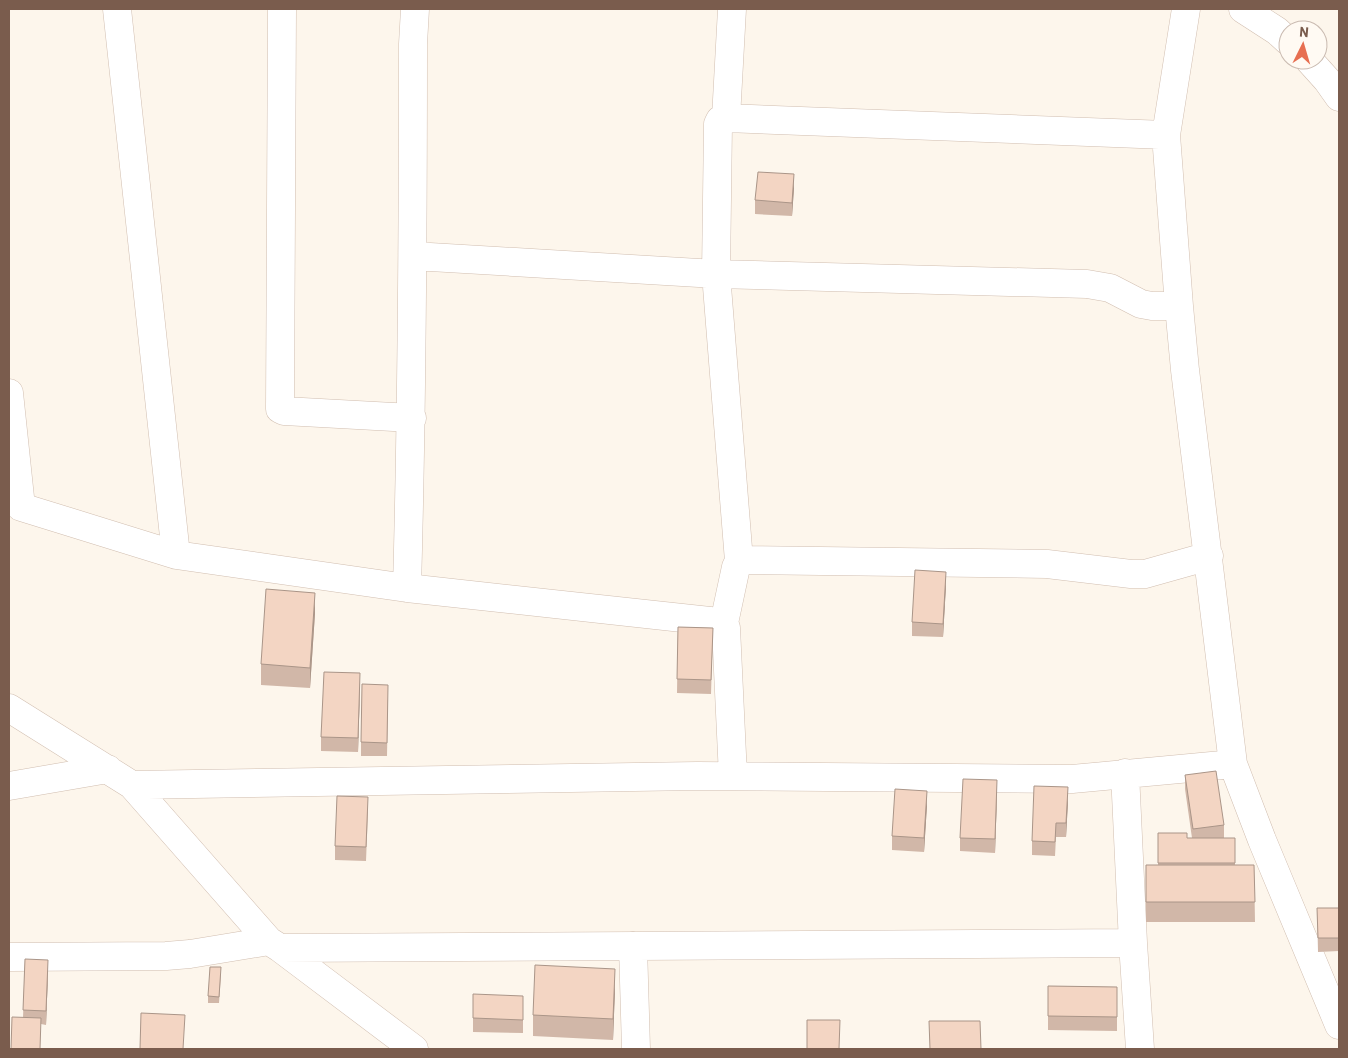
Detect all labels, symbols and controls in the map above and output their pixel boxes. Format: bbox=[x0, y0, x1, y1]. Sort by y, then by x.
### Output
north arrow bbox=[1278, 20, 1328, 70]
text: N bbox=[1299, 23, 1310, 40]

